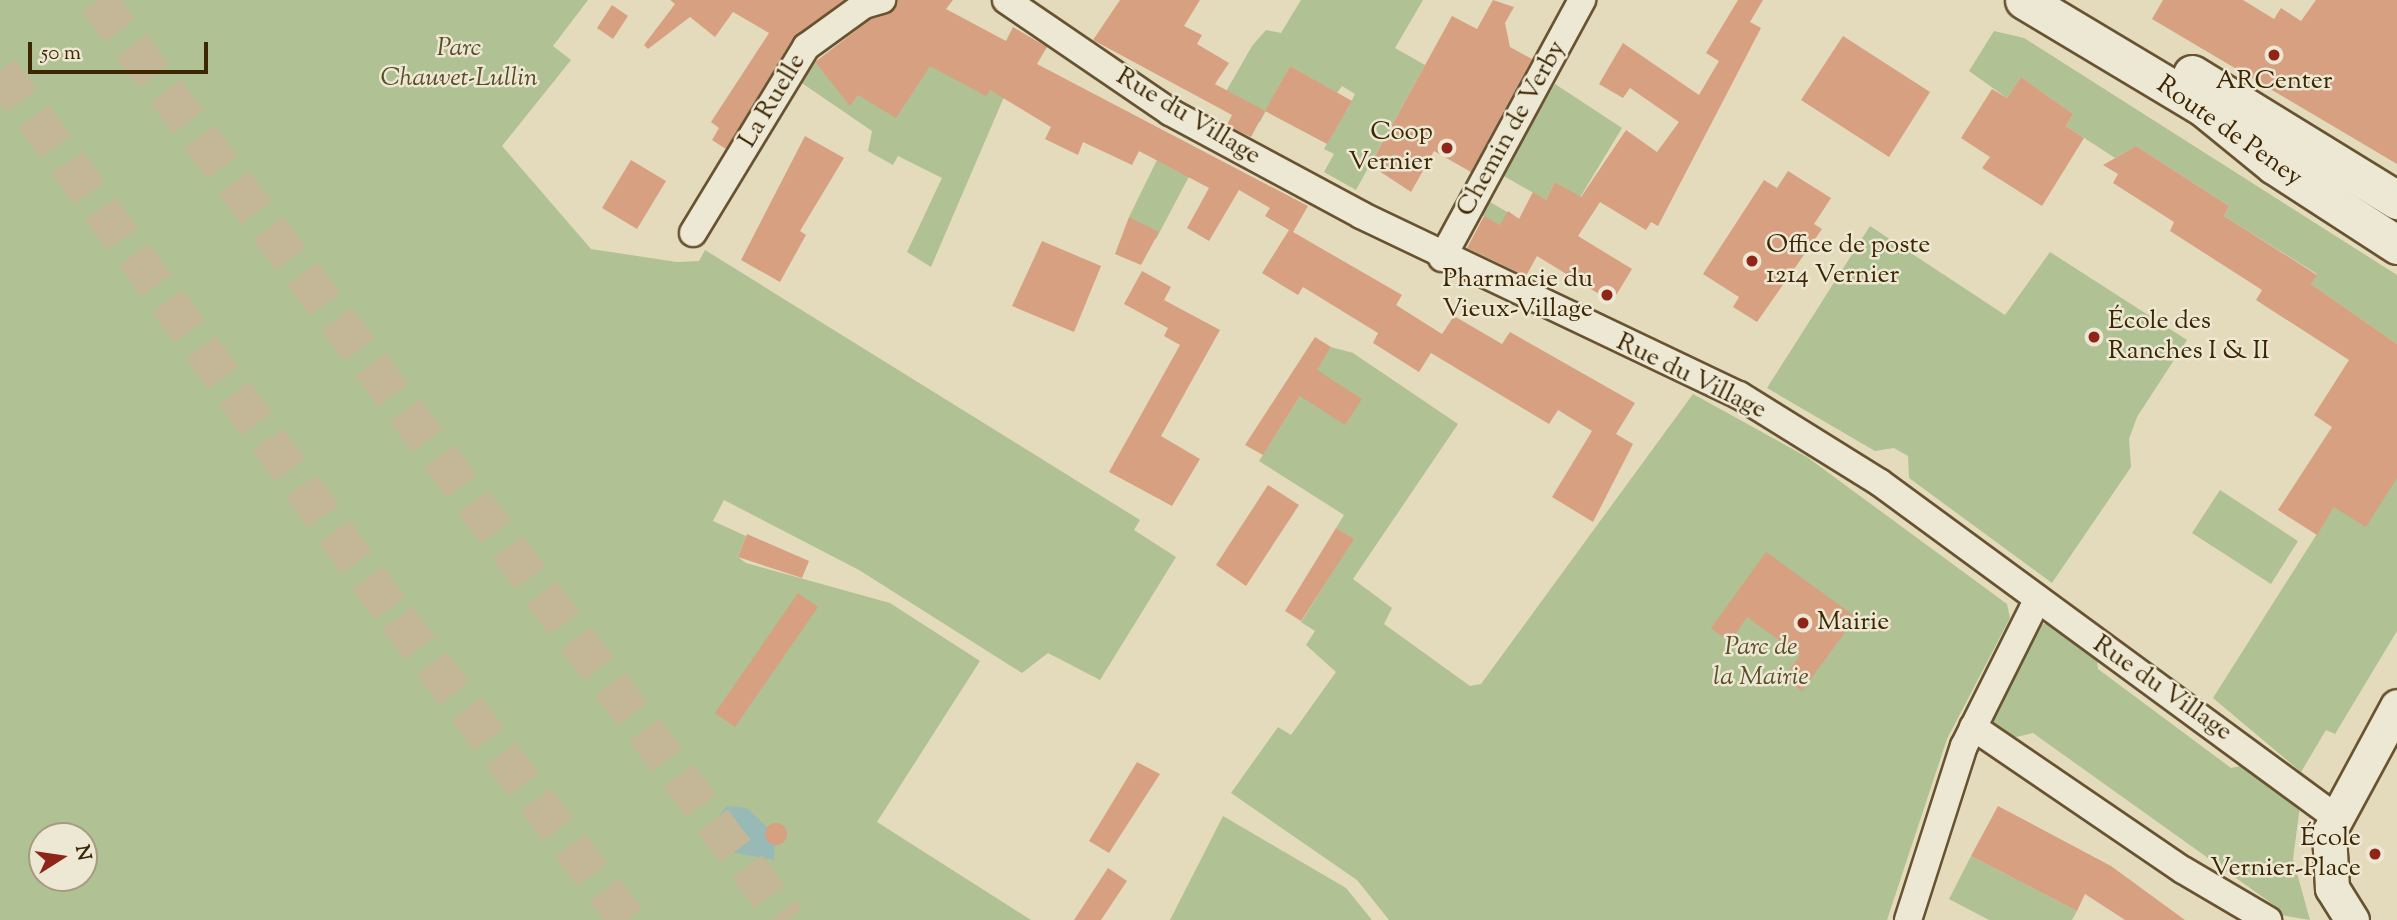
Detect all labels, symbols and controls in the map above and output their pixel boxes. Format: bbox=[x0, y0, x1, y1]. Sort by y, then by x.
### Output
scale bar bbox=[32, 28, 212, 72]
park label: Parc Chauvet-Lullin bbox=[380, 33, 538, 94]
street label: Chemin de Verby bbox=[1451, 36, 1573, 222]
text: 50 m bbox=[41, 39, 81, 69]
marker: ARCenter bbox=[2266, 47, 2282, 63]
street label: La Ruelle bbox=[733, 48, 813, 154]
street label: Rue du Village bbox=[1110, 62, 1266, 172]
place label: ARCenter bbox=[2215, 66, 2333, 98]
street label: Route de Peney bbox=[2150, 70, 2308, 194]
place label: Coop Vernier bbox=[1348, 117, 1433, 178]
marker: Coop Vernier bbox=[1439, 140, 1455, 156]
place label: Office de poste 1214 Vernier bbox=[1766, 230, 1930, 292]
marker: Office de poste 1214 Vernier bbox=[1744, 253, 1760, 269]
place label: Pharmacie du Vieux-Village bbox=[1442, 264, 1593, 326]
marker: Pharmacie du Vieux-Village bbox=[1599, 287, 1615, 303]
place label: École des Ranches I & II bbox=[2108, 306, 2270, 368]
street label: Rue du Village bbox=[1611, 327, 1771, 427]
marker: École des Ranches I & II bbox=[2086, 329, 2102, 345]
place label: Mairie bbox=[1817, 607, 1889, 639]
marker: Mairie bbox=[1795, 615, 1811, 631]
street label: Rue du Village bbox=[2086, 629, 2238, 749]
park label: Parc de la Mairie bbox=[1713, 632, 1809, 694]
north arrow bbox=[28, 822, 98, 892]
place label: École Vernier-Place bbox=[2210, 823, 2361, 884]
text: N bbox=[67, 843, 97, 863]
marker: École Vernier-Place bbox=[2367, 846, 2383, 862]

